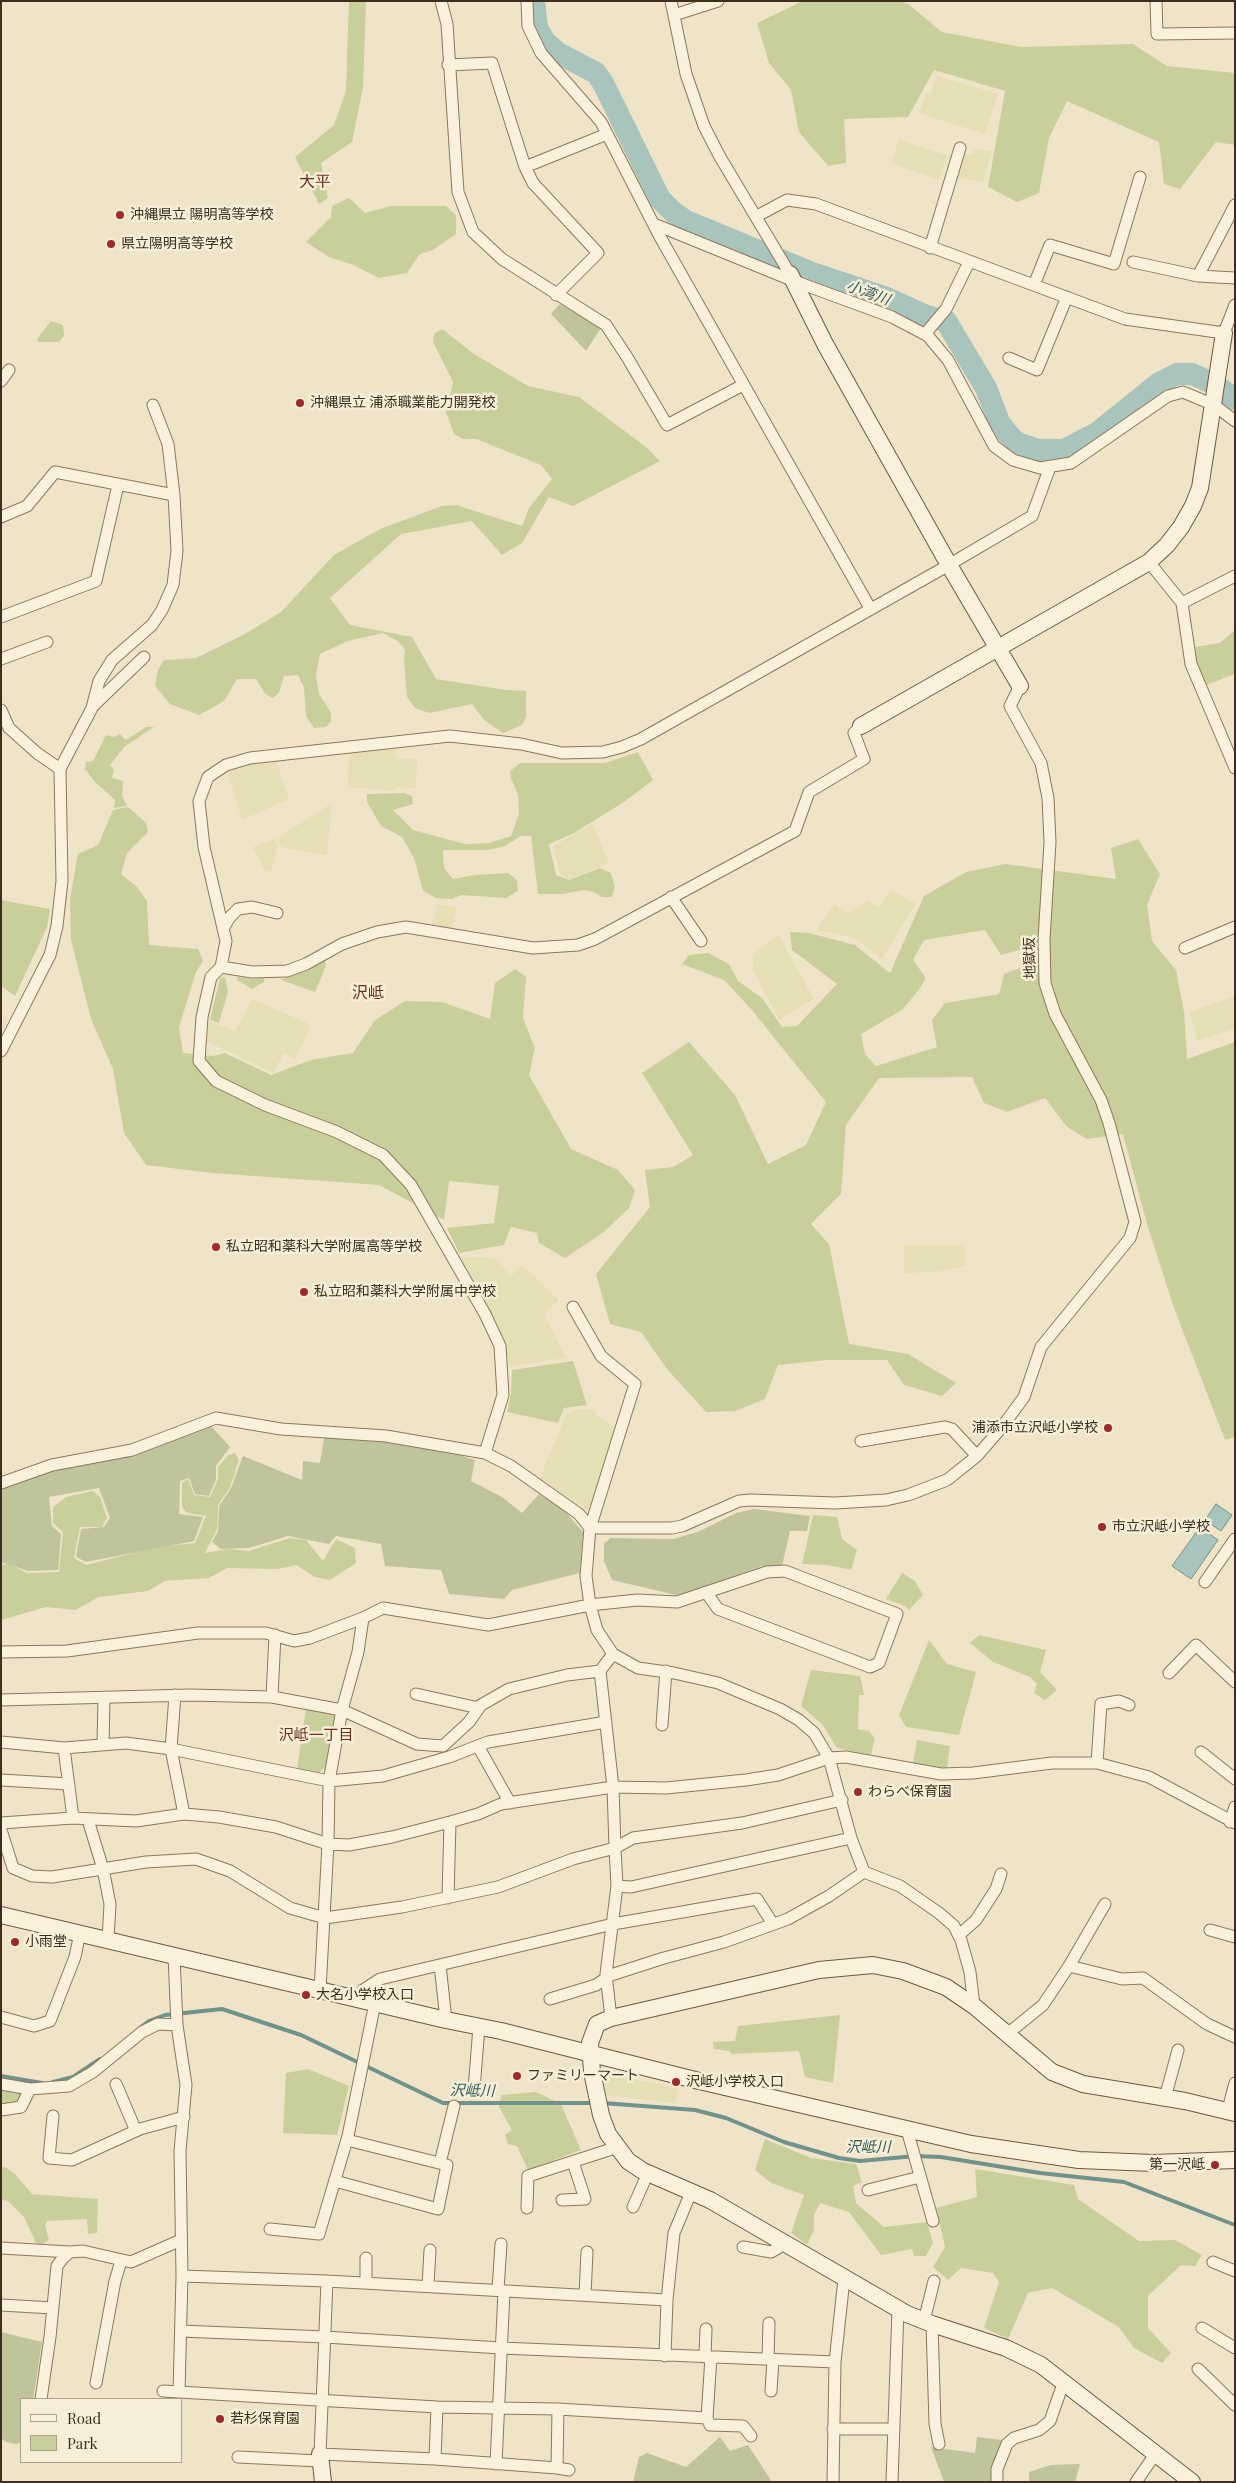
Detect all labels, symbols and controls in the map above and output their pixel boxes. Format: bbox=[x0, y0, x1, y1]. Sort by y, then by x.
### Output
district label: 大平 bbox=[299, 172, 331, 192]
place label: 沖縄県立 陽明高等学校 bbox=[130, 207, 273, 223]
marker: 沖縄県立 陽明高等学校 bbox=[114, 209, 126, 221]
place label: 県立陽明高等学校 bbox=[121, 236, 233, 252]
marker: 県立陽明高等学校 bbox=[105, 238, 117, 250]
water label: 小湾川 bbox=[844, 277, 892, 309]
place label: 沖縄県立 浦添職業能力開発校 bbox=[310, 395, 495, 411]
marker: 沖縄県立 浦添職業能力開発校 bbox=[294, 397, 306, 409]
street label: 地獄坂 bbox=[1021, 937, 1039, 979]
district label: 沢岻 bbox=[352, 983, 384, 1003]
place label: 私立昭和薬科大学附属高等学校 bbox=[226, 1239, 422, 1255]
marker: 私立昭和薬科大学附属高等学校 bbox=[210, 1241, 222, 1253]
place label: 私立昭和薬科大学附属中学校 bbox=[314, 1284, 496, 1300]
marker: 私立昭和薬科大学附属中学校 bbox=[298, 1286, 310, 1298]
place label: 浦添市立沢岻小学校 bbox=[972, 1420, 1098, 1436]
marker: 浦添市立沢岻小学校 bbox=[1102, 1422, 1114, 1434]
place label: 市立沢岻小学校 bbox=[1112, 1519, 1210, 1535]
marker: 市立沢岻小学校 bbox=[1096, 1521, 1108, 1533]
district label: 沢岻一丁目 bbox=[279, 1726, 353, 1744]
place label: わらべ保育園 bbox=[868, 1784, 952, 1800]
marker: わらべ保育園 bbox=[852, 1786, 864, 1798]
place label: 小雨堂 bbox=[25, 1934, 67, 1950]
marker: 小雨堂 bbox=[9, 1936, 21, 1948]
place label: 大名小学校入口 bbox=[316, 1987, 414, 2003]
marker: 大名小学校入口 bbox=[300, 1989, 312, 2001]
place label: ファミリーマート bbox=[527, 2068, 639, 2084]
marker: ファミリーマート bbox=[511, 2070, 523, 2082]
place label: 沢岻小学校入口 bbox=[686, 2074, 784, 2090]
marker: 沢岻小学校入口 bbox=[670, 2076, 682, 2088]
water label: 沢岻川 bbox=[449, 2082, 495, 2100]
water label: 沢岻川 bbox=[846, 2138, 890, 2156]
place label: 第一沢岻 bbox=[1149, 2157, 1205, 2173]
marker: 第一沢岻 bbox=[1209, 2159, 1221, 2171]
legend bbox=[20, 2398, 182, 2463]
text: Road bbox=[67, 2408, 101, 2428]
place label: 若杉保育園 bbox=[230, 2411, 300, 2427]
marker: 若杉保育園 bbox=[214, 2413, 226, 2425]
text: Park bbox=[67, 2433, 98, 2453]

